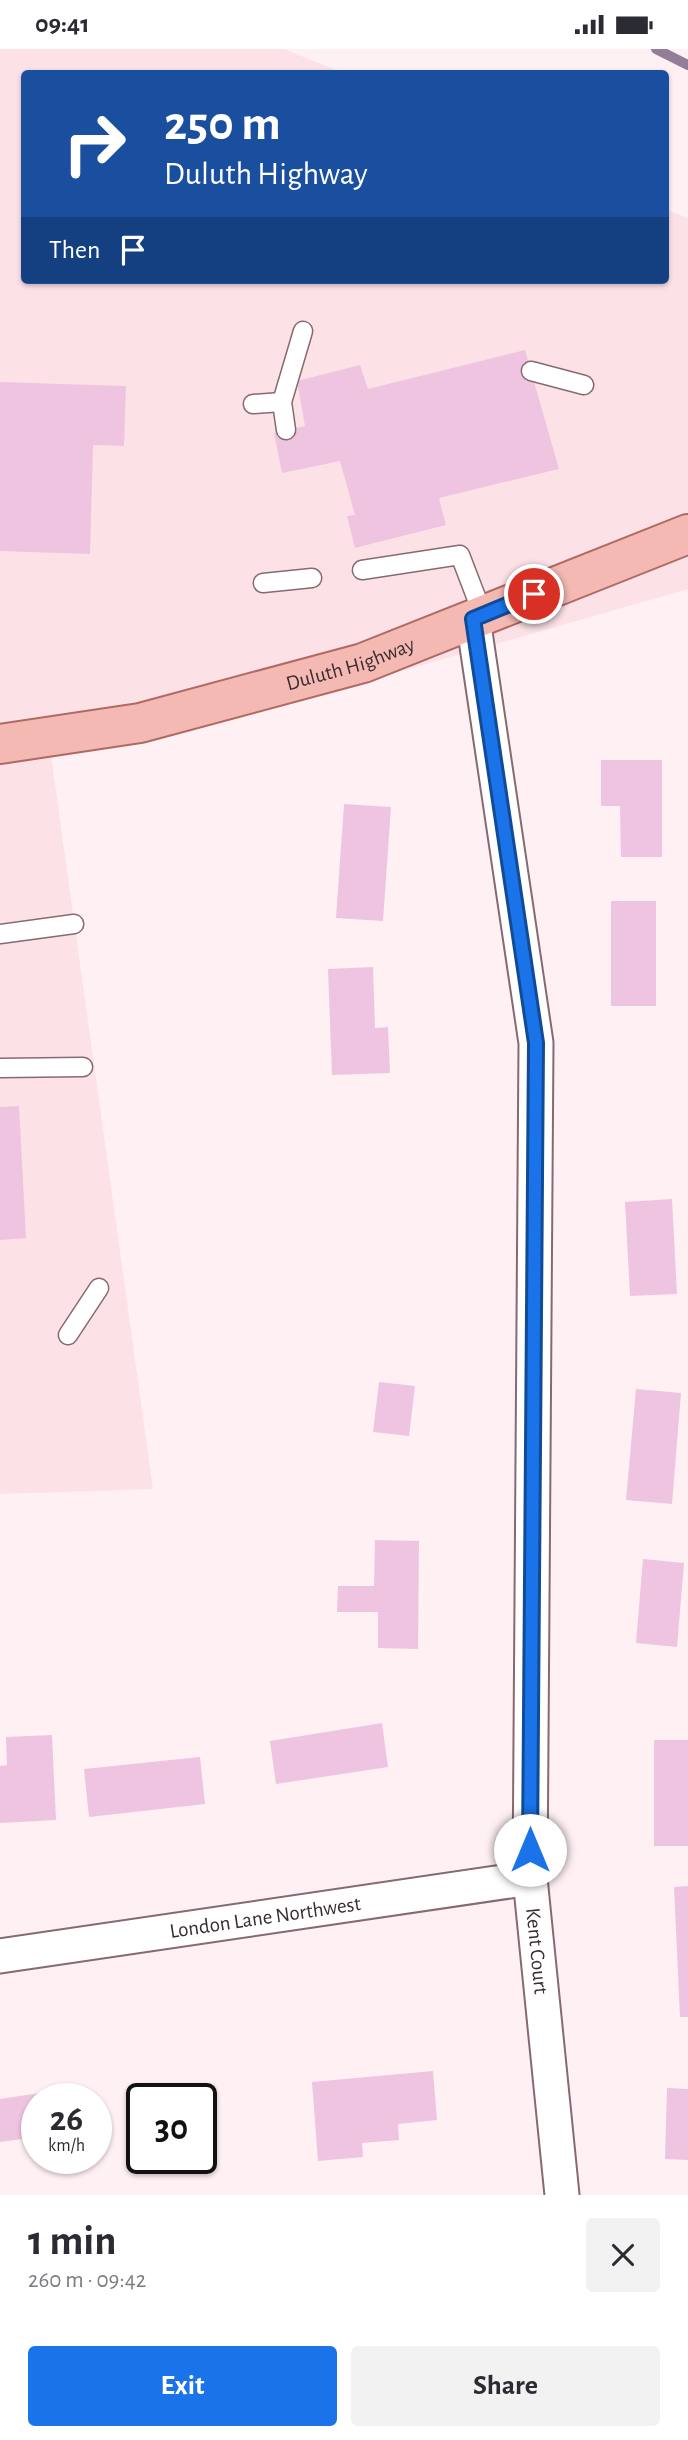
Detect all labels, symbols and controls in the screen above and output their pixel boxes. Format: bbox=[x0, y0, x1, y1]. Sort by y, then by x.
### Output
text: 09:41 bbox=[35, 11, 90, 37]
icon: right bbox=[49, 98, 140, 189]
text: 250 m bbox=[164, 100, 281, 149]
text: Duluth Highway bbox=[164, 158, 368, 190]
icon: arrive bbox=[114, 231, 152, 269]
text: Then bbox=[49, 237, 100, 263]
pin bbox=[504, 564, 564, 624]
icon: arrive bbox=[515, 575, 553, 613]
street label: Duluth Highway bbox=[284, 633, 417, 694]
position arrow bbox=[493, 1813, 567, 1887]
street label: London Lane Northwest bbox=[168, 1892, 362, 1941]
street label: Kent Court bbox=[523, 1907, 552, 1995]
speed limit sign: 30 bbox=[126, 2083, 217, 2174]
text: 26 bbox=[50, 2102, 83, 2137]
text: km/h bbox=[48, 2137, 85, 2155]
button: close bbox=[586, 2218, 660, 2292]
text: 1 min bbox=[28, 2220, 117, 2262]
text: 260 m · 09:42 bbox=[28, 2269, 146, 2292]
button: Exit bbox=[28, 2346, 337, 2426]
button: Share bbox=[351, 2346, 660, 2426]

